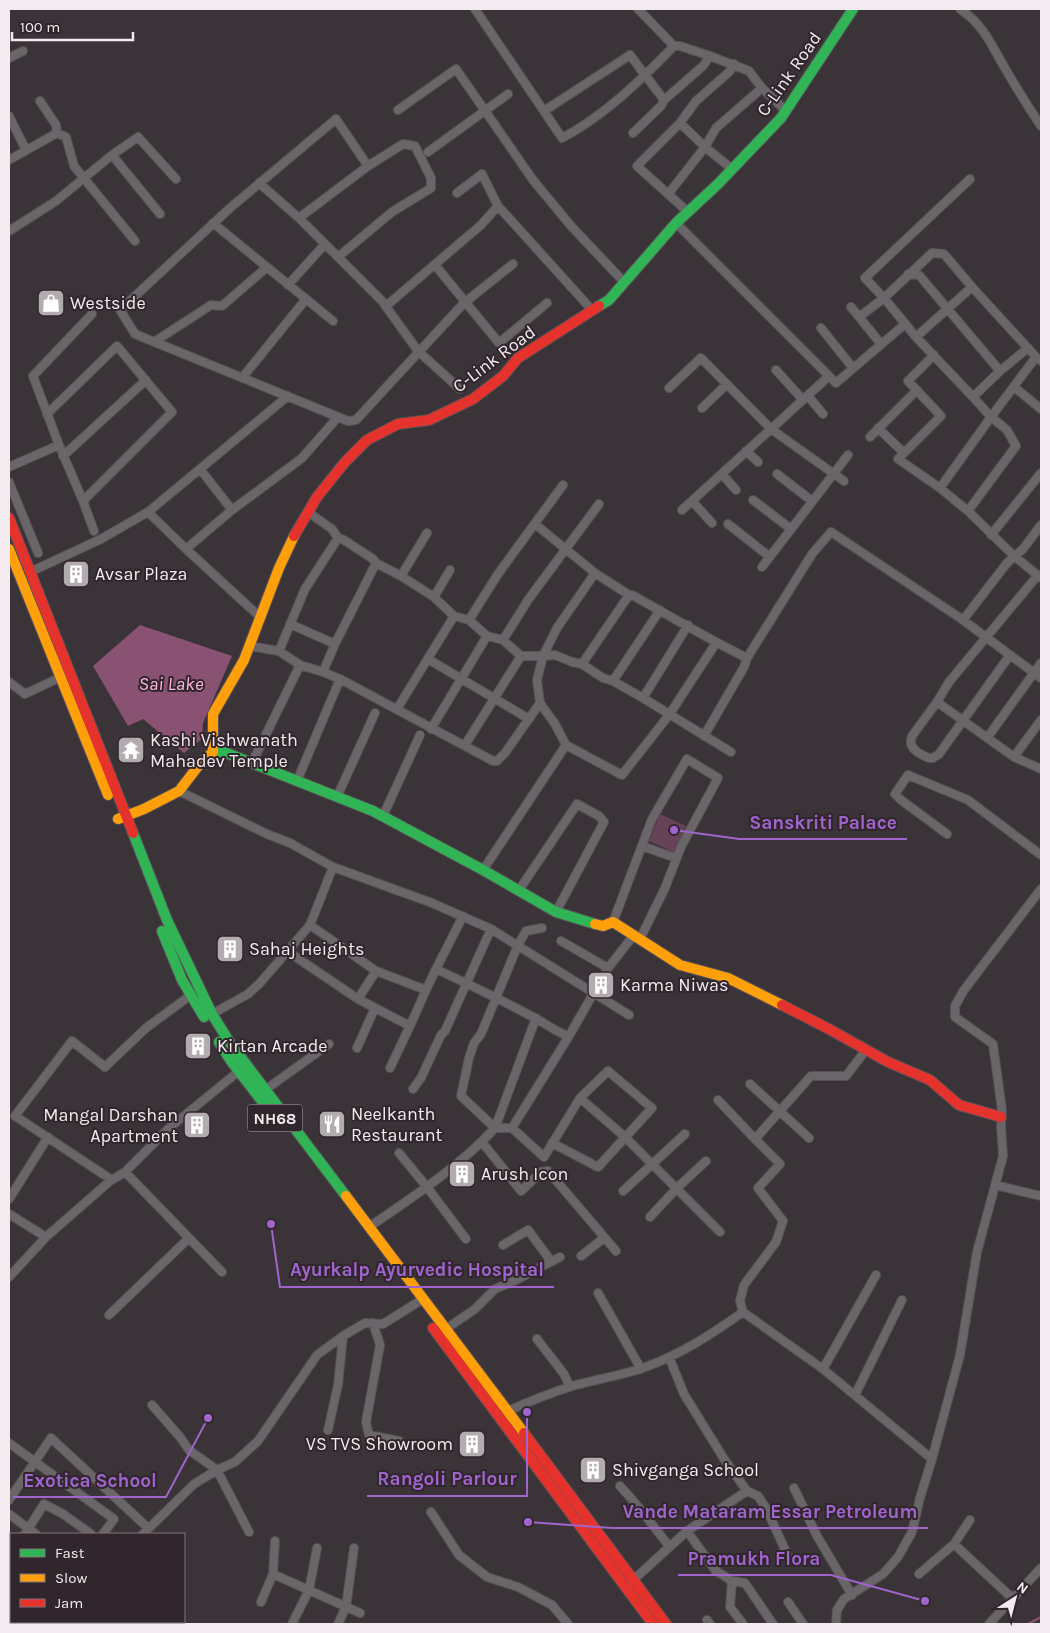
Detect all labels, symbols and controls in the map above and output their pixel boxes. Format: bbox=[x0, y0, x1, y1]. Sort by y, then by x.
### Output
scale bar bbox=[12, 10, 134, 42]
text: 100 m bbox=[20, 18, 60, 36]
street label: C-Link Road bbox=[752, 28, 826, 120]
shop icon: Westside bbox=[36, 288, 66, 318]
place label: Westside bbox=[70, 292, 146, 314]
street label: C-Link Road bbox=[448, 321, 540, 397]
building icon: Avsar Plaza bbox=[61, 559, 91, 589]
place label: Avsar Plaza bbox=[95, 563, 188, 585]
water label: Sai Lake bbox=[138, 673, 204, 695]
place label: Kashi Vishwanath Mahadev Temple bbox=[150, 729, 298, 772]
temple icon: Kashi Vishwanath Mahadev Temple bbox=[116, 735, 146, 765]
callout: Sanskriti Palace bbox=[739, 805, 907, 839]
text: Sanskriti Palace bbox=[749, 812, 897, 834]
building icon: Sahaj Heights bbox=[215, 934, 245, 964]
place label: Sahaj Heights bbox=[249, 938, 364, 960]
building icon: Karma Niwas bbox=[586, 970, 616, 1000]
place label: Karma Niwas bbox=[620, 974, 728, 996]
building icon: Kirtan Arcade bbox=[183, 1031, 213, 1061]
place label: Kirtan Arcade bbox=[217, 1035, 328, 1057]
place label: Neelkanth Restaurant bbox=[351, 1103, 443, 1146]
place label: Mangal Darshan Apartment bbox=[43, 1104, 178, 1147]
road number: NH68 bbox=[248, 1104, 302, 1132]
restaurant icon: Neelkanth Restaurant bbox=[317, 1109, 347, 1139]
building icon: Mangal Darshan Apartment bbox=[182, 1110, 212, 1140]
building icon: Arush Icon bbox=[447, 1159, 477, 1189]
place label: Arush Icon bbox=[481, 1163, 568, 1185]
callout: Ayurkalp Ayurvedic Hospital bbox=[280, 1253, 554, 1287]
text: Ayurkalp Ayurvedic Hospital bbox=[290, 1259, 544, 1281]
building icon: VS TVS Showroom bbox=[457, 1429, 487, 1459]
place label: VS TVS Showroom bbox=[306, 1433, 453, 1455]
building icon: Shivganga School bbox=[578, 1455, 608, 1485]
place label: Shivganga School bbox=[612, 1459, 759, 1481]
callout: Rangoli Parlour bbox=[367, 1462, 527, 1496]
callout: Exotica School bbox=[13, 1463, 166, 1497]
text: Rangoli Parlour bbox=[377, 1468, 517, 1490]
text: Exotica School bbox=[23, 1470, 157, 1492]
callout: Vande Mataram Essar Petroleum bbox=[612, 1494, 928, 1528]
text: Vande Mataram Essar Petroleum bbox=[622, 1501, 918, 1523]
legend bbox=[10, 1533, 185, 1623]
callout: Pramukh Flora bbox=[678, 1541, 831, 1575]
text: Fast bbox=[55, 1544, 85, 1562]
text: Pramukh Flora bbox=[688, 1548, 820, 1570]
text: Slow bbox=[55, 1569, 87, 1587]
north arrow bbox=[990, 1573, 1040, 1623]
text: N bbox=[1013, 1578, 1031, 1598]
text: Jam bbox=[55, 1594, 83, 1612]

